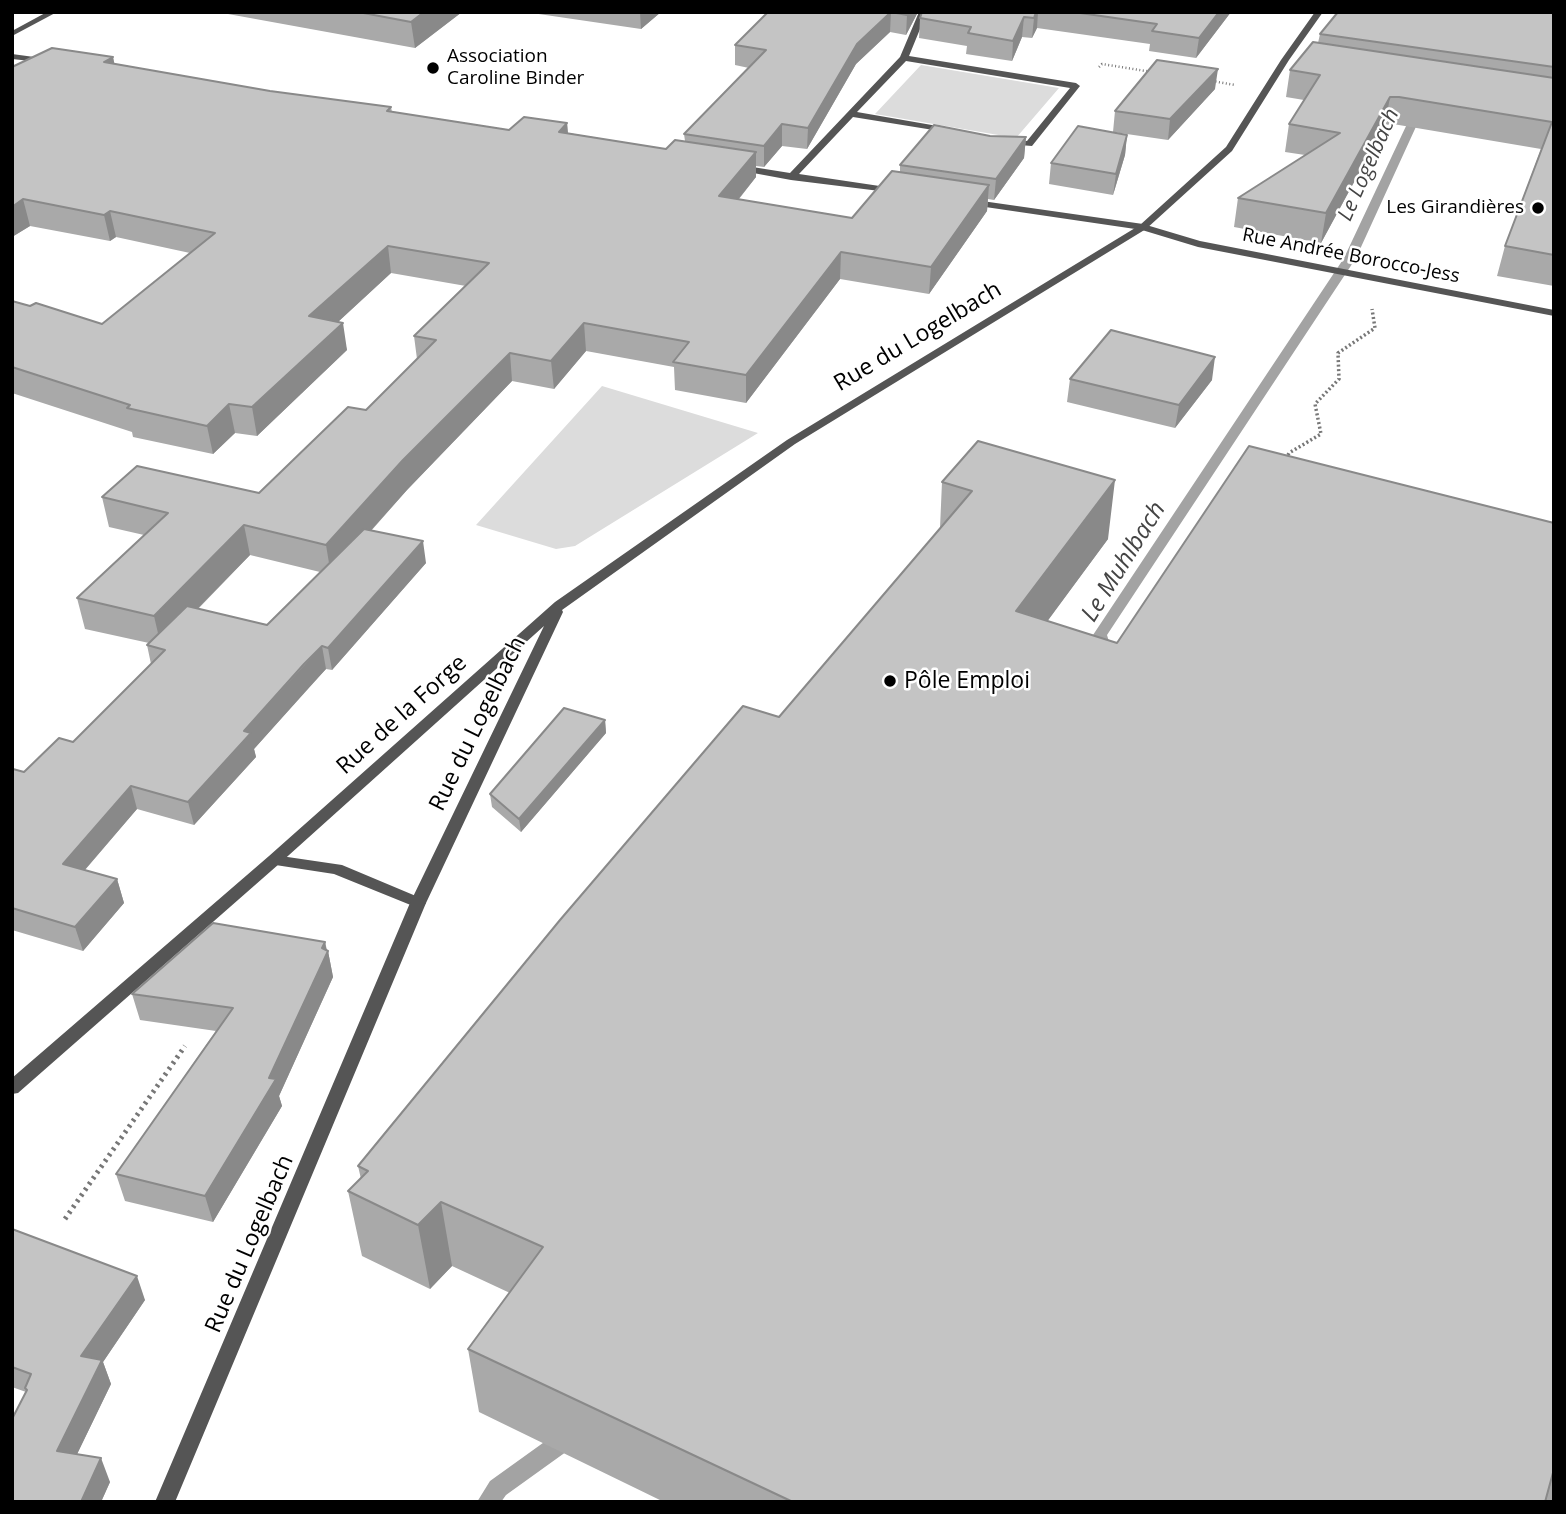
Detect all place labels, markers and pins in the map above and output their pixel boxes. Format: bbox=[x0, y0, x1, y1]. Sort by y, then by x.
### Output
place label: Association Caroline Binder bbox=[447, 46, 584, 90]
marker: Association Caroline Binder bbox=[425, 60, 441, 76]
place label: Les Girandières bbox=[1386, 197, 1524, 219]
marker: Les Girandières bbox=[1530, 200, 1546, 216]
place label: Pôle Emploi bbox=[904, 667, 1030, 695]
marker: Pôle Emploi bbox=[882, 673, 898, 689]

